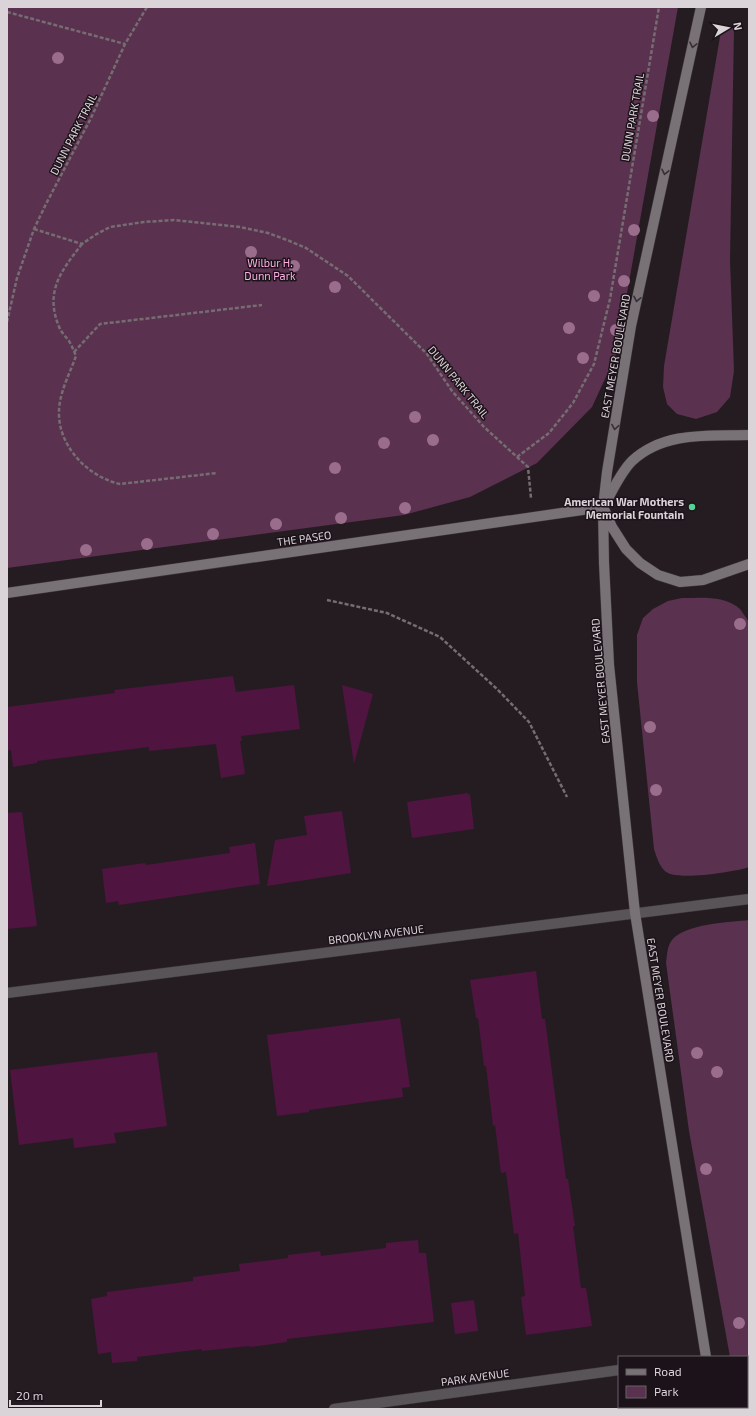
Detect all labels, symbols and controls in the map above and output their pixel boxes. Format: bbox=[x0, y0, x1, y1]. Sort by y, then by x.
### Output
north arrow bbox=[708, 8, 748, 48]
text: N bbox=[731, 21, 745, 31]
one-way arrow bbox=[689, 42, 697, 48]
street label: DUNN PARK TRAIL bbox=[618, 71, 646, 162]
street label: DUNN PARK TRAIL bbox=[47, 91, 99, 177]
one-way arrow bbox=[661, 169, 669, 175]
park label: Wilbur H. Dunn Park bbox=[244, 256, 296, 282]
street label: EAST MEYER BOULEVARD bbox=[598, 293, 632, 419]
one-way arrow bbox=[633, 296, 641, 302]
street label: DUNN PARK TRAIL bbox=[426, 343, 492, 421]
one-way arrow bbox=[611, 424, 620, 430]
place label: American War Mothers Memorial Fountain bbox=[564, 495, 684, 521]
marker: American War Mothers Memorial Fountain bbox=[687, 502, 697, 512]
street label: THE PASEO bbox=[276, 528, 332, 548]
street label: EAST MEYER BOULEVARD bbox=[588, 618, 612, 744]
street label: BROOKLYN AVENUE bbox=[327, 922, 425, 946]
street label: EAST MEYER BOULEVARD bbox=[645, 937, 677, 1063]
legend bbox=[618, 1356, 748, 1408]
text: Road bbox=[654, 1364, 682, 1378]
street label: PARK AVENUE bbox=[440, 1366, 510, 1388]
scale bar bbox=[10, 1382, 101, 1408]
text: Park bbox=[654, 1384, 679, 1398]
text: 20 m bbox=[16, 1388, 43, 1402]

